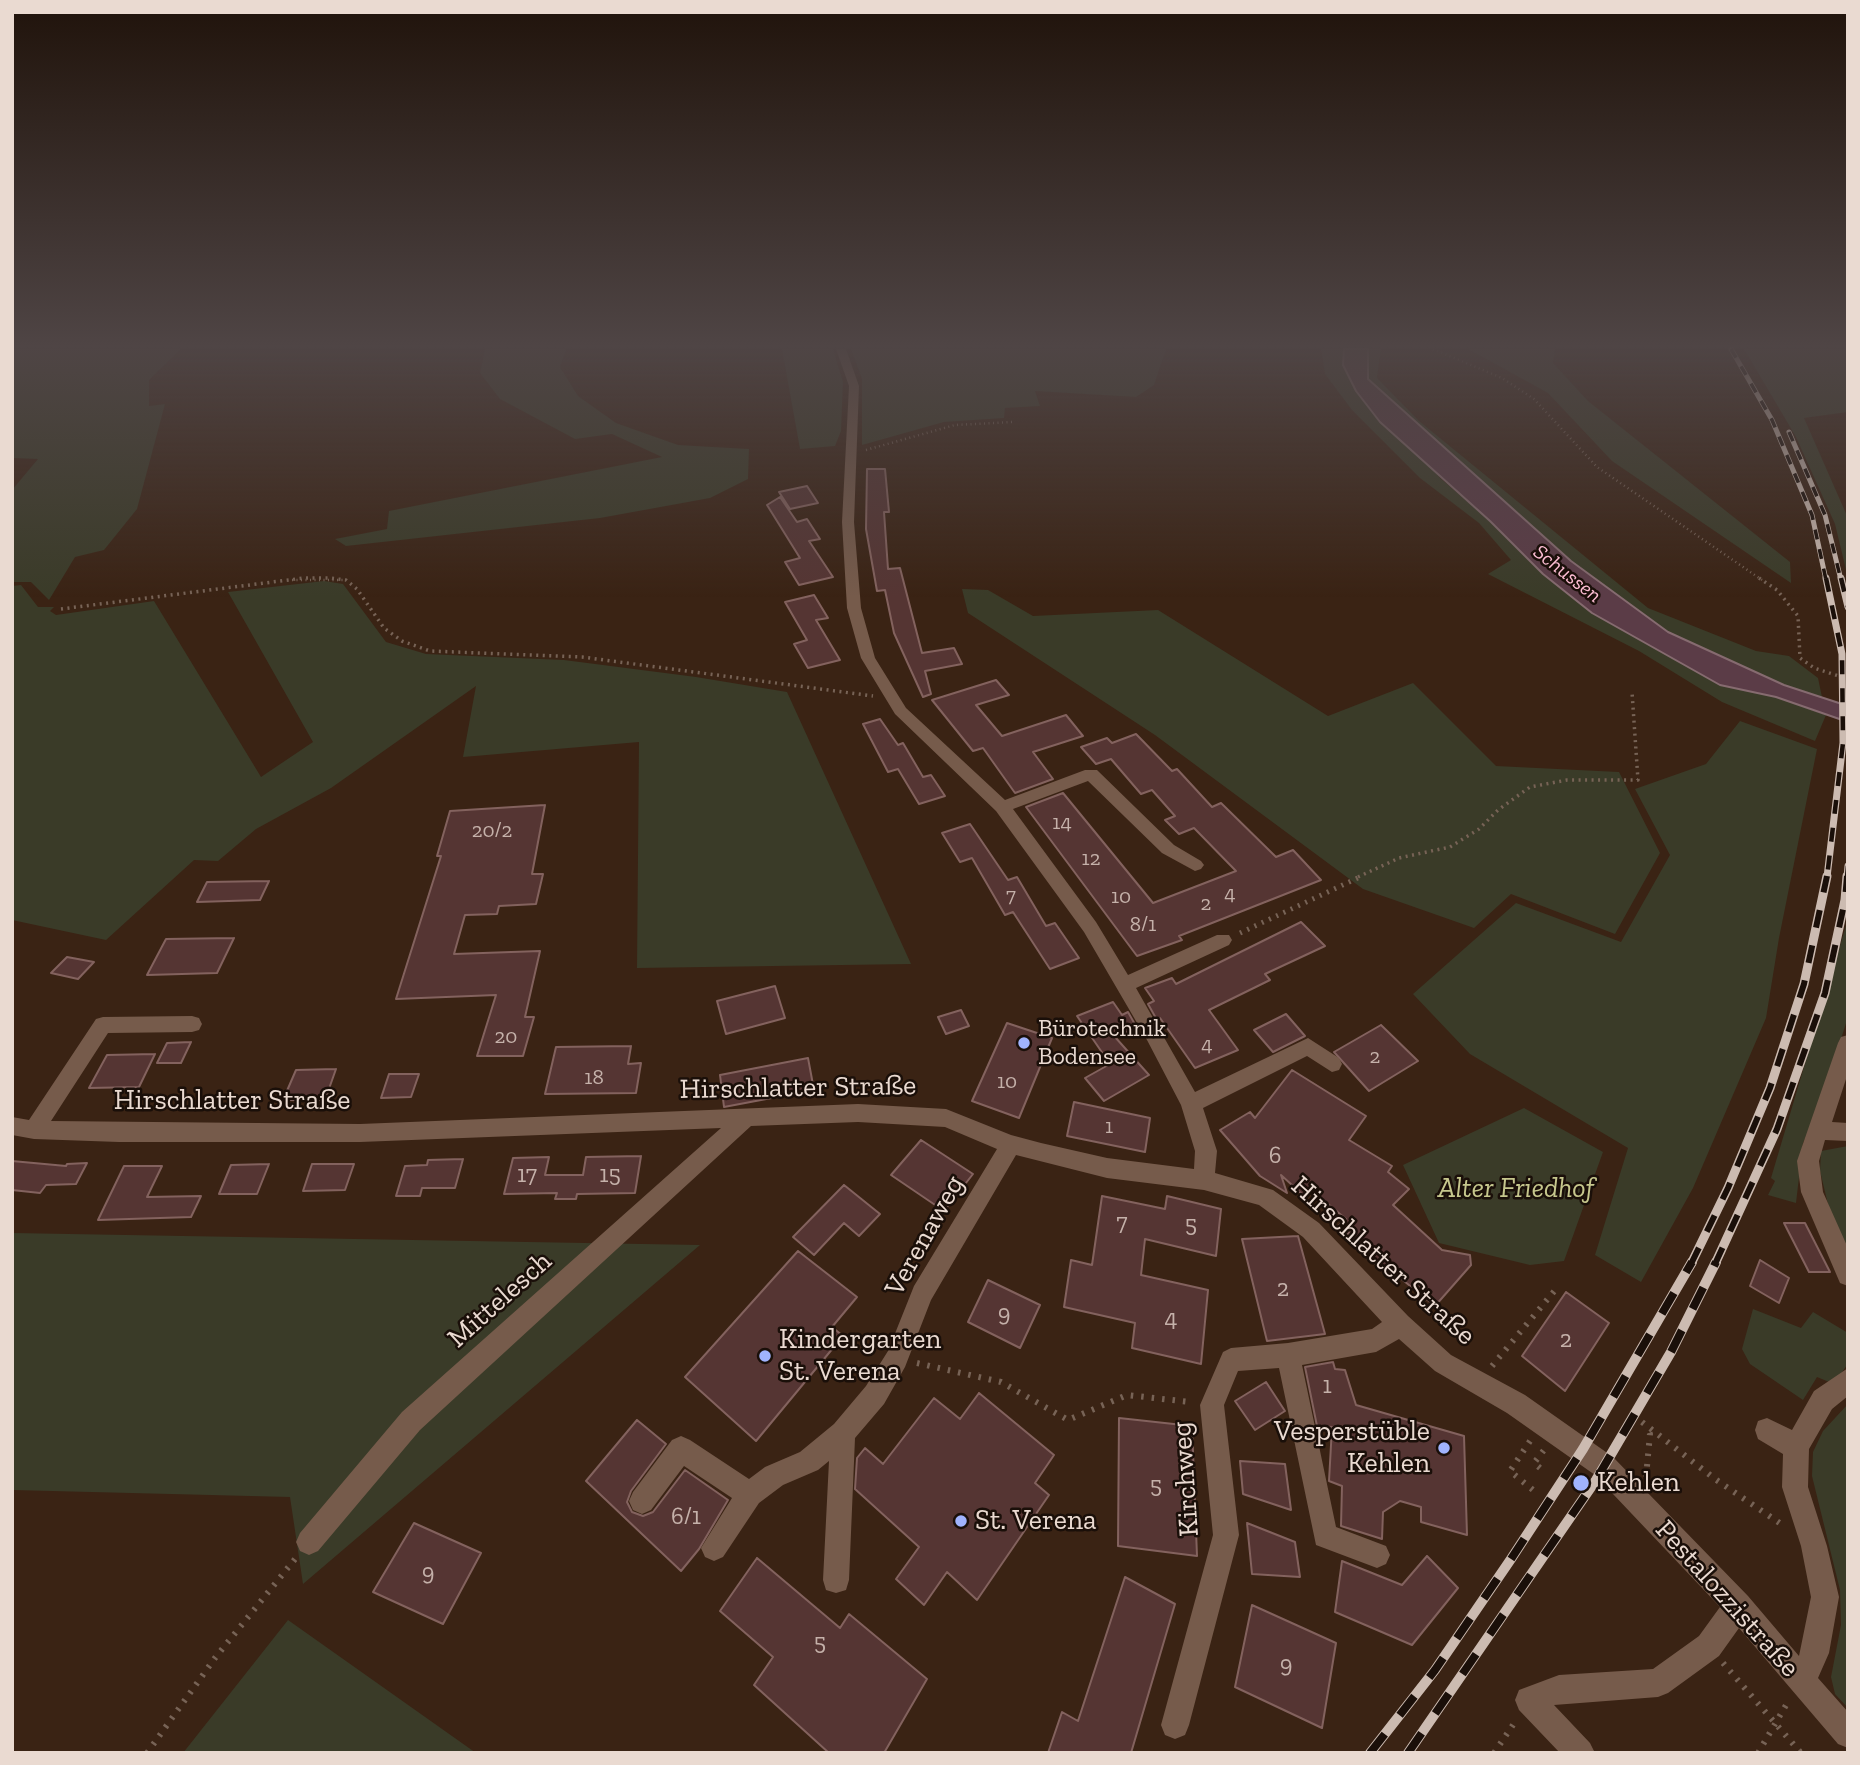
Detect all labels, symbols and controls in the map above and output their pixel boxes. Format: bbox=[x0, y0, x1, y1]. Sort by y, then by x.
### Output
water label: Schussen bbox=[1528, 540, 1606, 608]
house number: 14 bbox=[1052, 810, 1072, 836]
house number: 20/2 bbox=[472, 818, 512, 844]
house number: 12 bbox=[1082, 846, 1100, 872]
house number: 4 bbox=[1224, 881, 1236, 907]
house number: 7 bbox=[1006, 883, 1016, 909]
house number: 10 bbox=[1111, 884, 1131, 910]
house number: 2 bbox=[1201, 891, 1211, 917]
house number: 8/1 bbox=[1130, 912, 1156, 938]
place label: Bürotechnik Bodensee bbox=[1038, 1015, 1166, 1071]
house number: 20 bbox=[495, 1024, 517, 1050]
house number: 4 bbox=[1201, 1032, 1213, 1058]
marker: Bürotechnik Bodensee bbox=[1016, 1035, 1032, 1051]
house number: 2 bbox=[1370, 1044, 1380, 1070]
house number: 18 bbox=[584, 1065, 604, 1091]
street label: Hirschlatter Straße bbox=[679, 1069, 917, 1107]
house number: 10 bbox=[997, 1069, 1017, 1095]
street label: Hirschlatter Straße bbox=[114, 1084, 350, 1118]
house number: 1 bbox=[1105, 1114, 1113, 1140]
house number: 6 bbox=[1269, 1142, 1281, 1170]
house number: 17 bbox=[517, 1161, 537, 1189]
house number: 15 bbox=[599, 1161, 621, 1189]
street label: Hirschlatter Straße bbox=[1284, 1169, 1482, 1353]
street label: Verenaweg bbox=[878, 1170, 972, 1302]
park label: Alter Friedhof bbox=[1438, 1172, 1594, 1206]
house number: 7 bbox=[1116, 1209, 1128, 1237]
house number: 5 bbox=[1185, 1211, 1197, 1239]
street label: Mittelesch bbox=[441, 1245, 559, 1355]
house number: 2 bbox=[1277, 1275, 1289, 1303]
house number: 9 bbox=[998, 1300, 1010, 1328]
house number: 4 bbox=[1165, 1305, 1177, 1333]
place label: Kindergarten St. Verena bbox=[779, 1323, 941, 1389]
house number: 2 bbox=[1560, 1326, 1572, 1354]
marker: Kindergarten St. Verena bbox=[757, 1348, 773, 1364]
house number: 1 bbox=[1322, 1372, 1332, 1400]
place label: Vesperstüble Kehlen bbox=[1274, 1415, 1430, 1481]
street label: Kirchweg bbox=[1165, 1420, 1207, 1538]
marker: Vesperstüble Kehlen bbox=[1436, 1440, 1452, 1456]
place label: Kehlen bbox=[1597, 1466, 1680, 1500]
house number: 5 bbox=[1150, 1472, 1162, 1500]
marker: Kehlen bbox=[1571, 1473, 1591, 1493]
house number: 6/1 bbox=[671, 1503, 701, 1531]
place label: St. Verena bbox=[975, 1504, 1097, 1538]
marker: St. Verena bbox=[953, 1513, 969, 1529]
street label: Pestalozzistraße bbox=[1648, 1514, 1806, 1684]
house number: 9 bbox=[422, 1559, 434, 1587]
house number: 5 bbox=[814, 1629, 826, 1657]
house number: 9 bbox=[1280, 1651, 1292, 1679]

